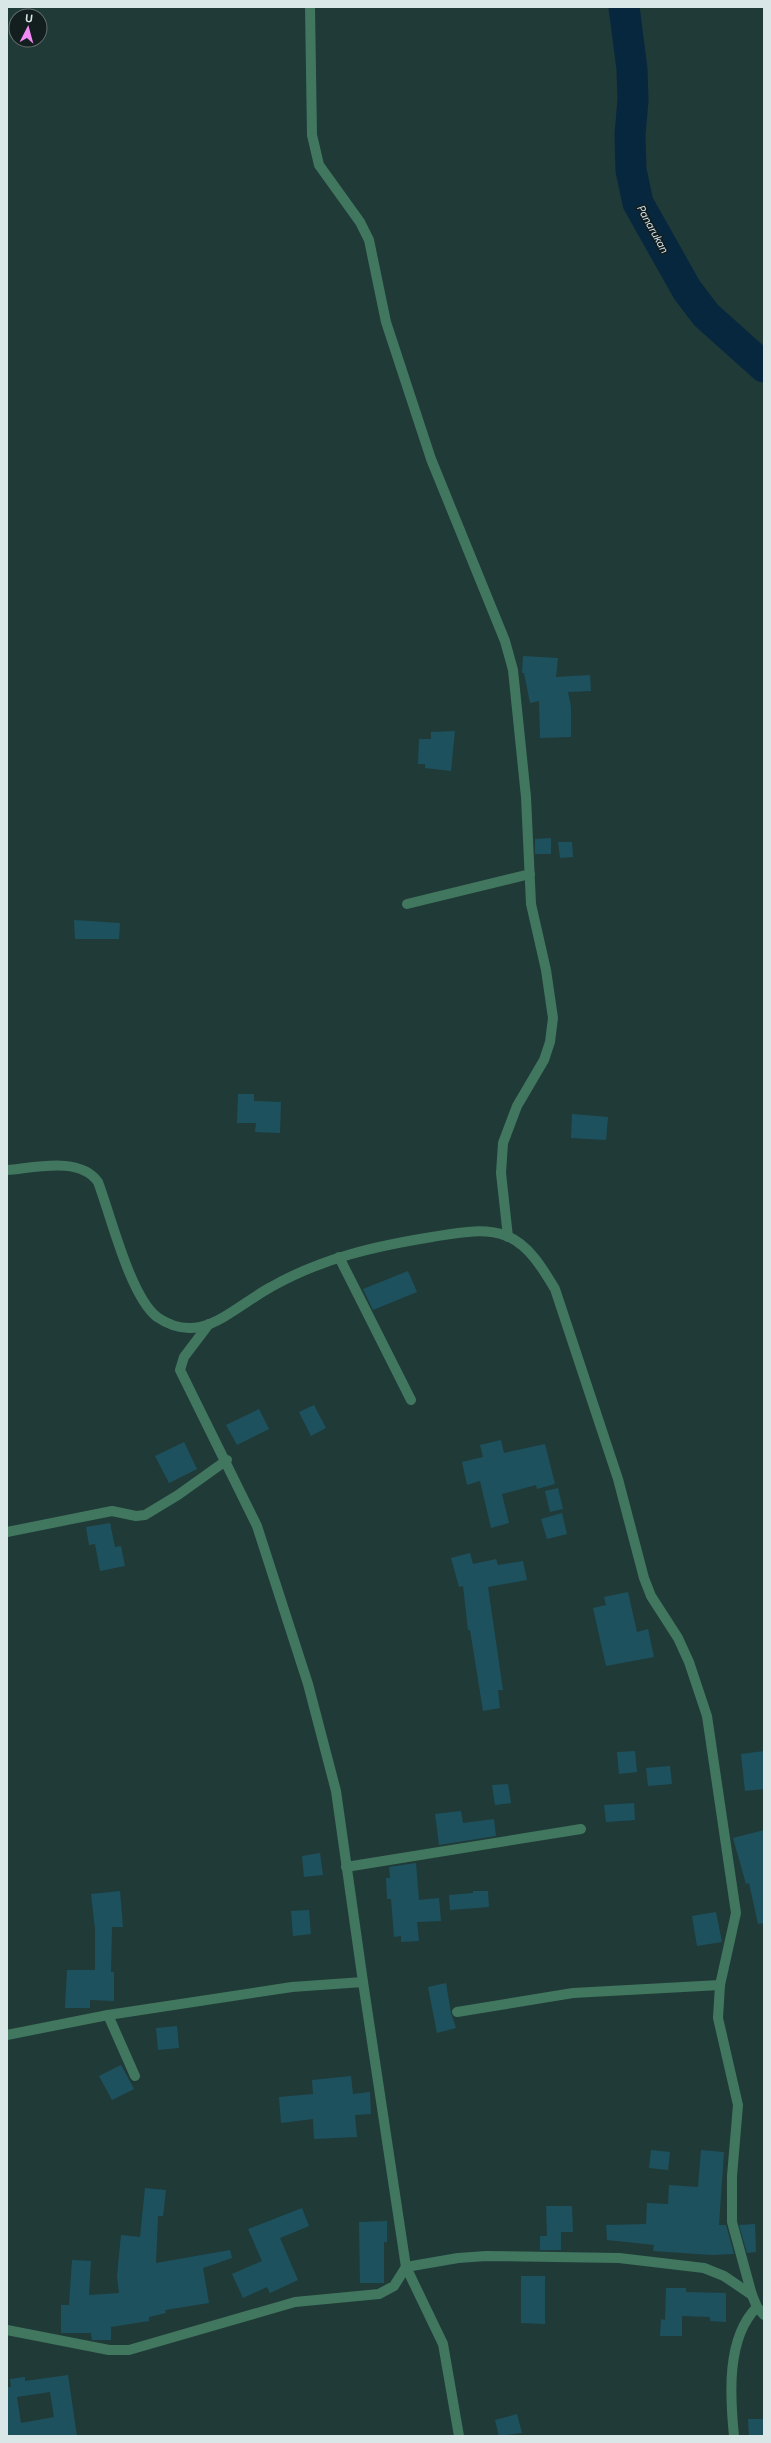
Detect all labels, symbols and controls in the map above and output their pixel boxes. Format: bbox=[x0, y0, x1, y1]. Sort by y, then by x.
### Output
north arrow bbox=[8, 8, 48, 48]
text: U bbox=[24, 12, 34, 25]
water label: Panarukan bbox=[634, 203, 671, 256]

